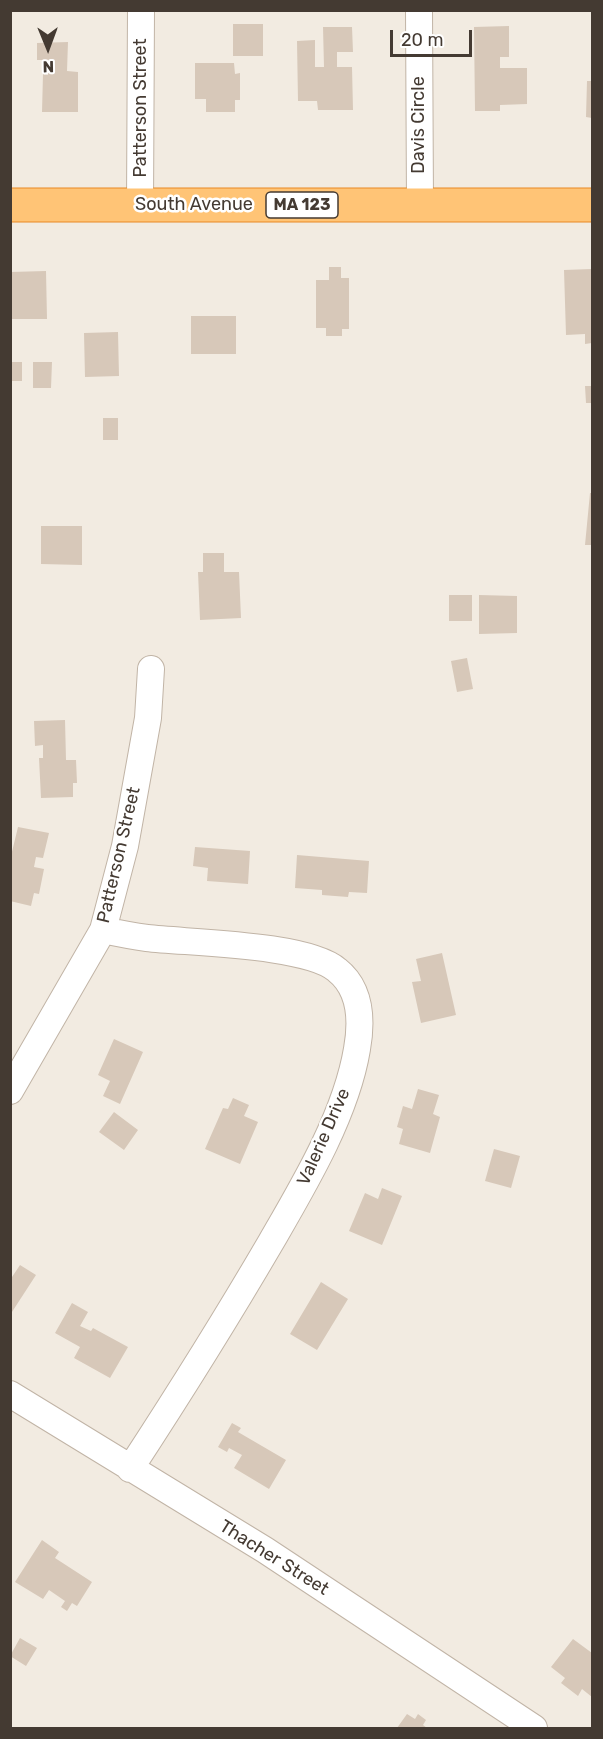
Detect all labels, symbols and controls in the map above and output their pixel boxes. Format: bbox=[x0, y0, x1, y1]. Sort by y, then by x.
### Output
north arrow bbox=[18, 18, 78, 78]
scale bar bbox=[393, 18, 476, 56]
text: 20 m bbox=[401, 29, 443, 51]
street label: Patterson Street bbox=[130, 38, 152, 178]
text: N bbox=[42, 57, 54, 76]
street label: Davis Circle bbox=[408, 76, 430, 174]
road number: MA 123 bbox=[266, 192, 338, 218]
street label: South Avenue bbox=[135, 194, 253, 216]
street label: Patterson Street bbox=[93, 785, 145, 925]
street label: Valerie Drive bbox=[293, 1085, 355, 1189]
street label: Thacher Street bbox=[215, 1516, 333, 1600]

